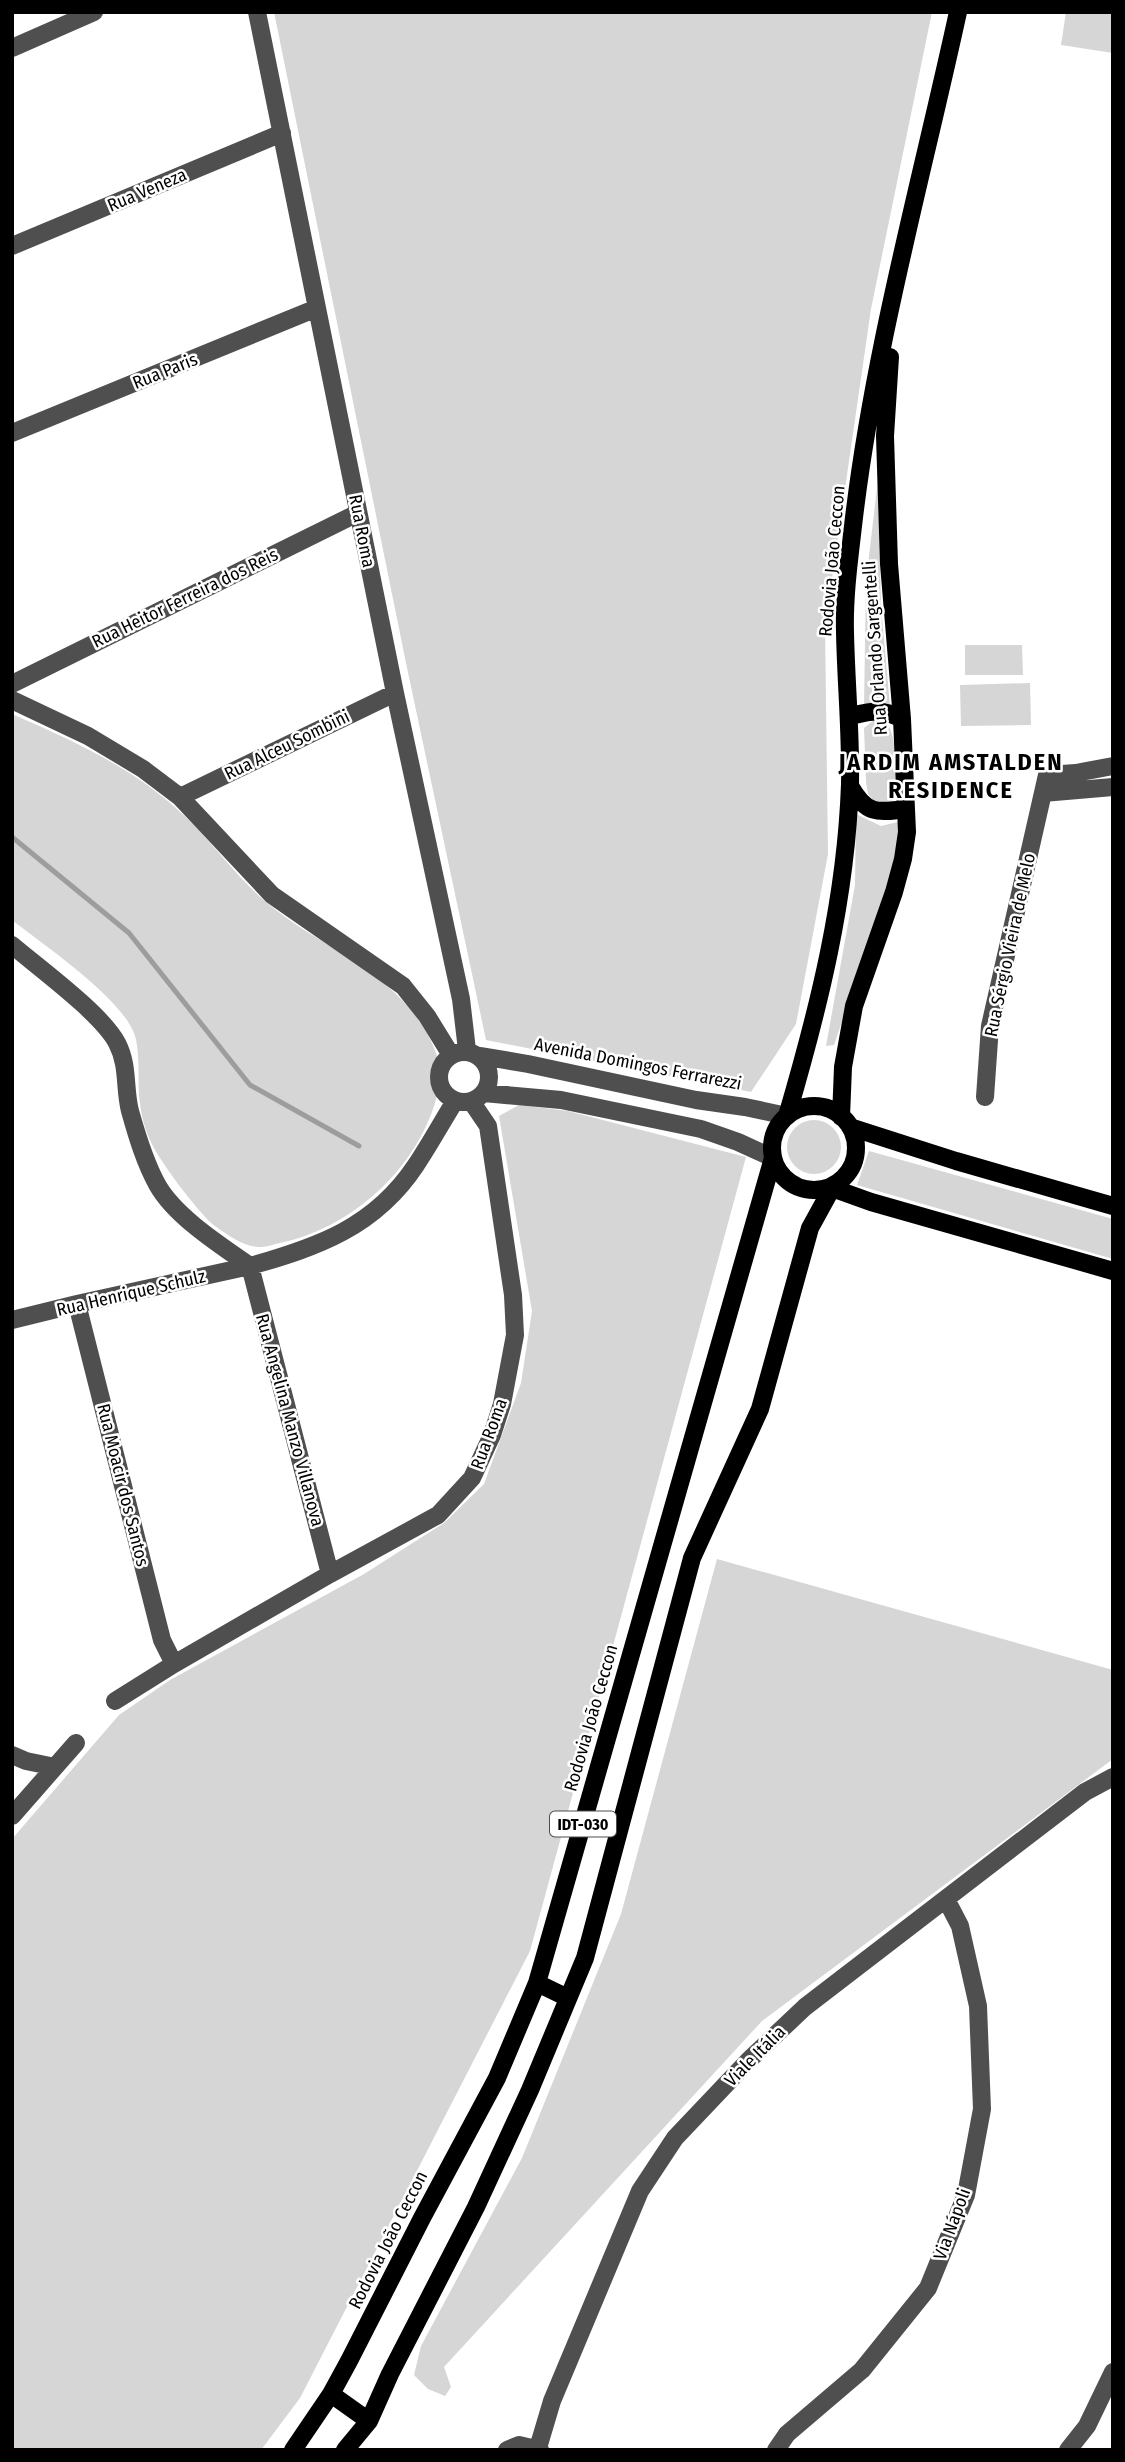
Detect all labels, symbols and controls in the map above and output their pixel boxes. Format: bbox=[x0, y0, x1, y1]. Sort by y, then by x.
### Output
street label: Rua Veneza bbox=[104, 163, 190, 217]
street label: Rua Paris bbox=[129, 348, 201, 394]
street label: Rodovia João Ceccon bbox=[814, 484, 850, 638]
street label: Rua Roma bbox=[344, 493, 380, 570]
street label: Rua Heitor Ferreira dos Reis bbox=[88, 543, 282, 653]
street label: Rua Orlando Sargentelli bbox=[858, 560, 892, 736]
street label: Rua Alceu Sombini bbox=[221, 705, 353, 785]
district label: JARDIM AMSTALDEN RESIDENCE bbox=[837, 748, 1064, 804]
street label: Rua Sérgio Vieira de Melo bbox=[980, 851, 1040, 1039]
street label: Avenida Domingos Ferrarezzi bbox=[533, 1033, 743, 1095]
street label: Rua Henrique Schulz bbox=[54, 1265, 208, 1321]
street label: Rua Angelina Manzo Villanova bbox=[251, 1311, 329, 1529]
street label: Rua Roma bbox=[466, 1395, 512, 1473]
street label: Rua Moacir dos Santos bbox=[92, 1401, 154, 1569]
street label: Rodovia João Ceccon bbox=[560, 1642, 622, 1794]
road number: IDT-030 bbox=[550, 1812, 616, 1836]
street label: Viale Itália bbox=[720, 2021, 790, 2091]
street label: Rodovia João Ceccon bbox=[344, 2167, 432, 2313]
street label: Via Nápoli bbox=[929, 2185, 975, 2263]

